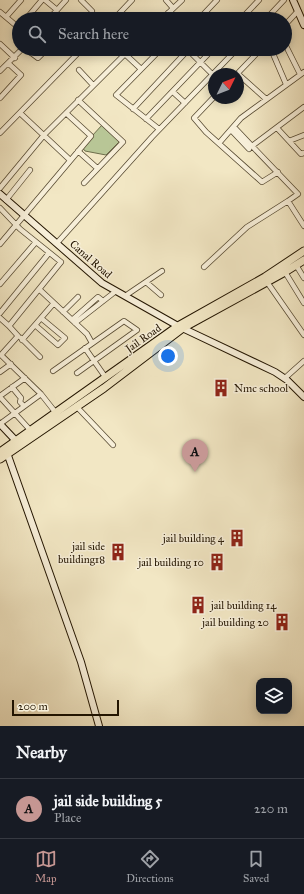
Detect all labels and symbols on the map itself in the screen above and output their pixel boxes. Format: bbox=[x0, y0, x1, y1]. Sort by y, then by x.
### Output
north arrow bbox=[208, 68, 244, 104]
street label: Canal Road bbox=[67, 238, 115, 281]
street label: Jail Road bbox=[122, 321, 165, 357]
your location bbox=[158, 346, 178, 366]
building icon: Nmc school bbox=[211, 378, 231, 398]
place label: Nmc school bbox=[234, 382, 288, 395]
pin: A bbox=[182, 439, 208, 472]
building icon: jail building 4 bbox=[227, 528, 247, 548]
place label: jail building 4 bbox=[161, 532, 225, 545]
place label: jail side building18 bbox=[58, 540, 105, 566]
building icon: jail side building18 bbox=[108, 542, 128, 562]
building icon: jail building 10 bbox=[207, 552, 227, 572]
place label: jail building 10 bbox=[136, 556, 204, 569]
building icon: jail building 14 bbox=[188, 595, 208, 615]
place label: jail building 14 bbox=[209, 599, 277, 612]
building icon: jail building 20 bbox=[272, 612, 292, 632]
place label: jail building 20 bbox=[200, 616, 269, 629]
scale bar bbox=[12, 698, 119, 717]

